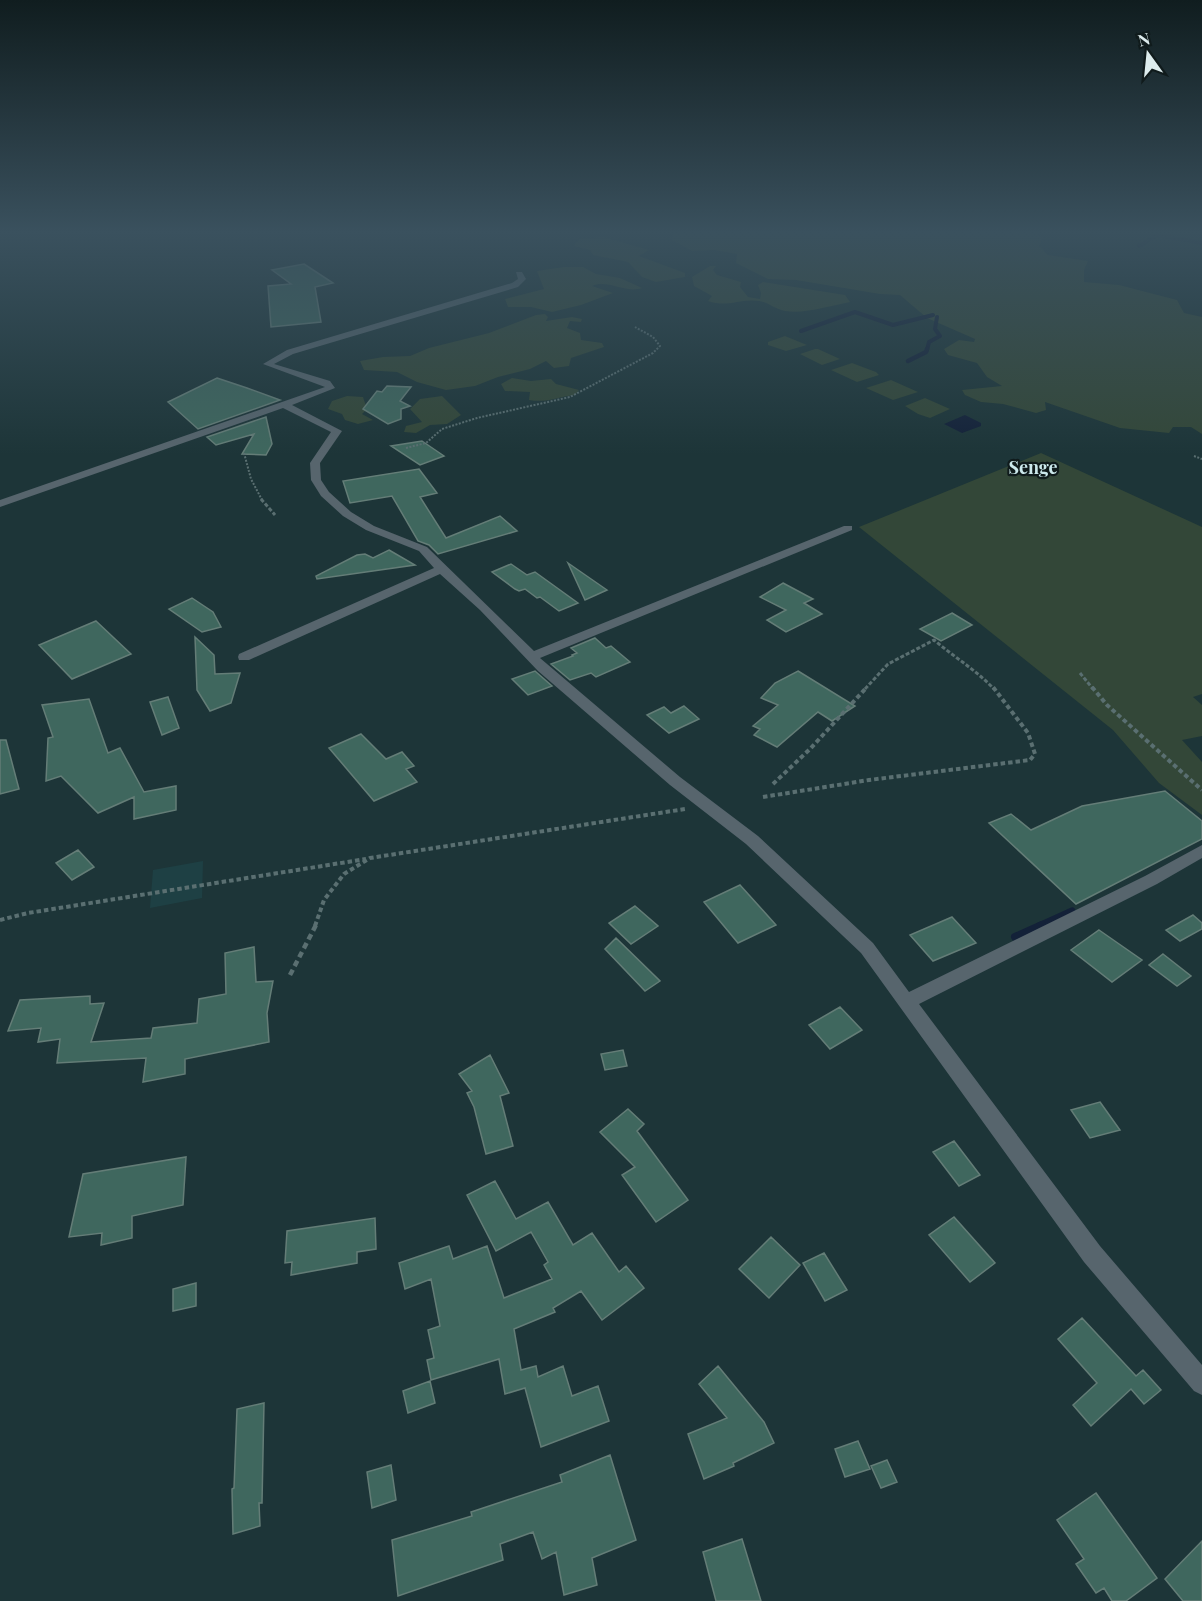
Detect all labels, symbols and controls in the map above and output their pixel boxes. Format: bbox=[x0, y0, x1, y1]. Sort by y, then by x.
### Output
north arrow bbox=[1118, 24, 1178, 84]
text: N bbox=[1136, 27, 1153, 51]
district label: Senge bbox=[1008, 455, 1058, 479]

